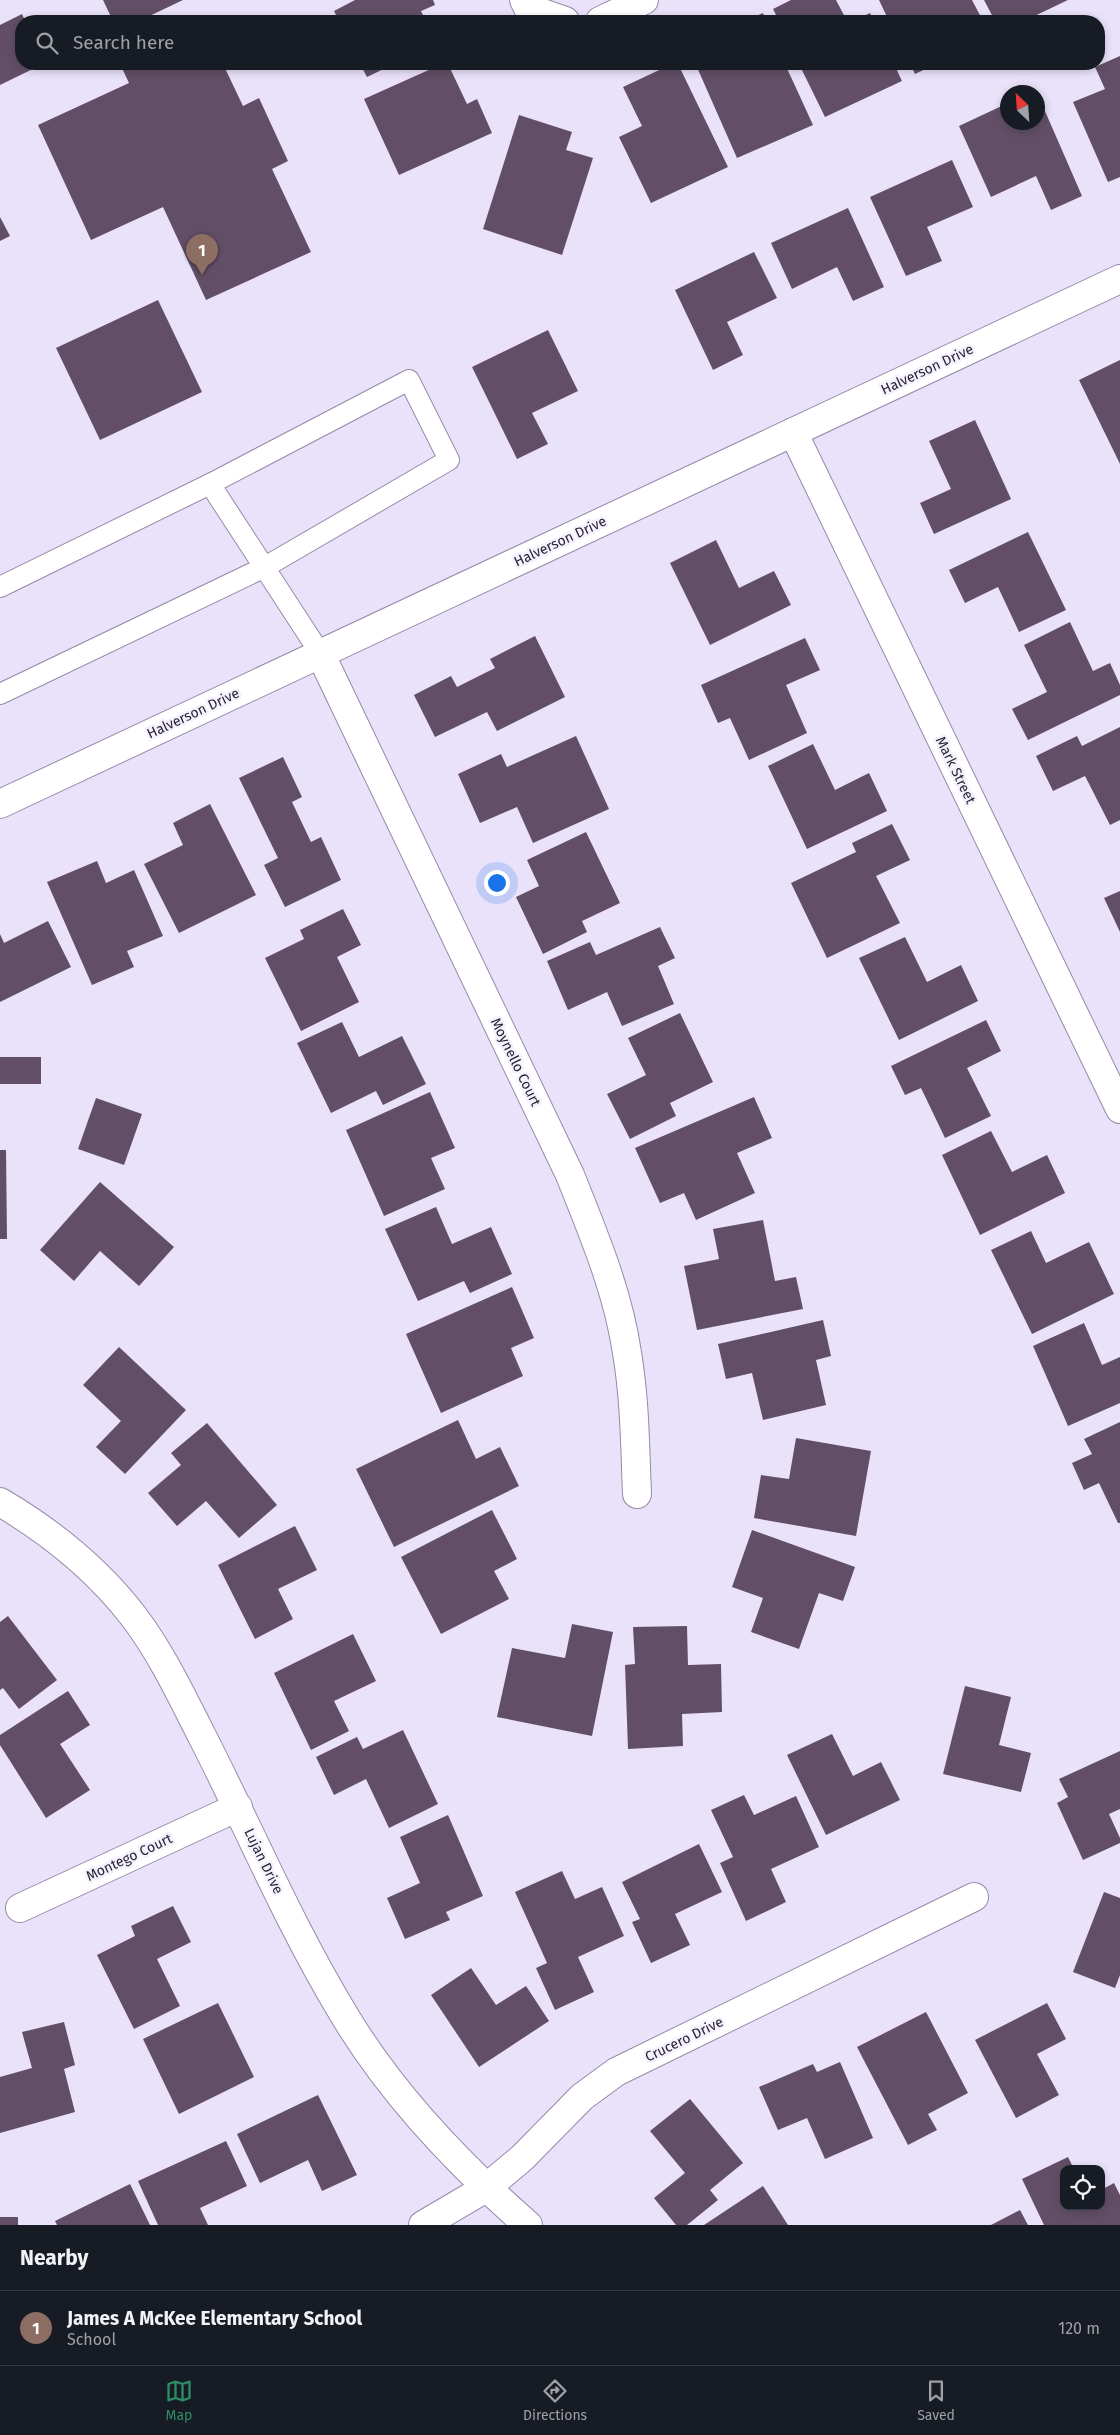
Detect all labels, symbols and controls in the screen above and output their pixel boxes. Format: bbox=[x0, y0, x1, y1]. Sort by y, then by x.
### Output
search box bbox=[15, 15, 1105, 70]
icon: search bbox=[33, 29, 61, 57]
text: Search here bbox=[73, 31, 174, 54]
north arrow bbox=[1000, 85, 1045, 130]
pin: 1 bbox=[186, 234, 218, 275]
street label: Halverson Drive bbox=[878, 341, 976, 398]
street label: Halverson Drive bbox=[511, 513, 609, 570]
street label: Halverson Drive bbox=[144, 685, 242, 742]
street label: Mark Street bbox=[932, 734, 980, 807]
your location bbox=[484, 870, 510, 896]
street label: Moynello Court bbox=[487, 1015, 545, 1110]
street label: Lujan Drive bbox=[240, 1825, 287, 1897]
street label: Montego Court bbox=[83, 1830, 176, 1885]
street label: Crucero Drive bbox=[642, 2013, 726, 2066]
map controls bbox=[1060, 2165, 1105, 2210]
button: locate bbox=[1060, 2165, 1105, 2210]
text: Nearby bbox=[20, 2245, 88, 2271]
text: James A McKee Elementary School bbox=[67, 2307, 362, 2330]
text: 1 bbox=[32, 2319, 40, 2338]
text: 120 m bbox=[1058, 2319, 1100, 2338]
text: School bbox=[67, 2330, 116, 2349]
tab: Map bbox=[165, 2377, 193, 2424]
tab: Directions bbox=[523, 2377, 587, 2424]
tab: Saved bbox=[917, 2377, 955, 2424]

